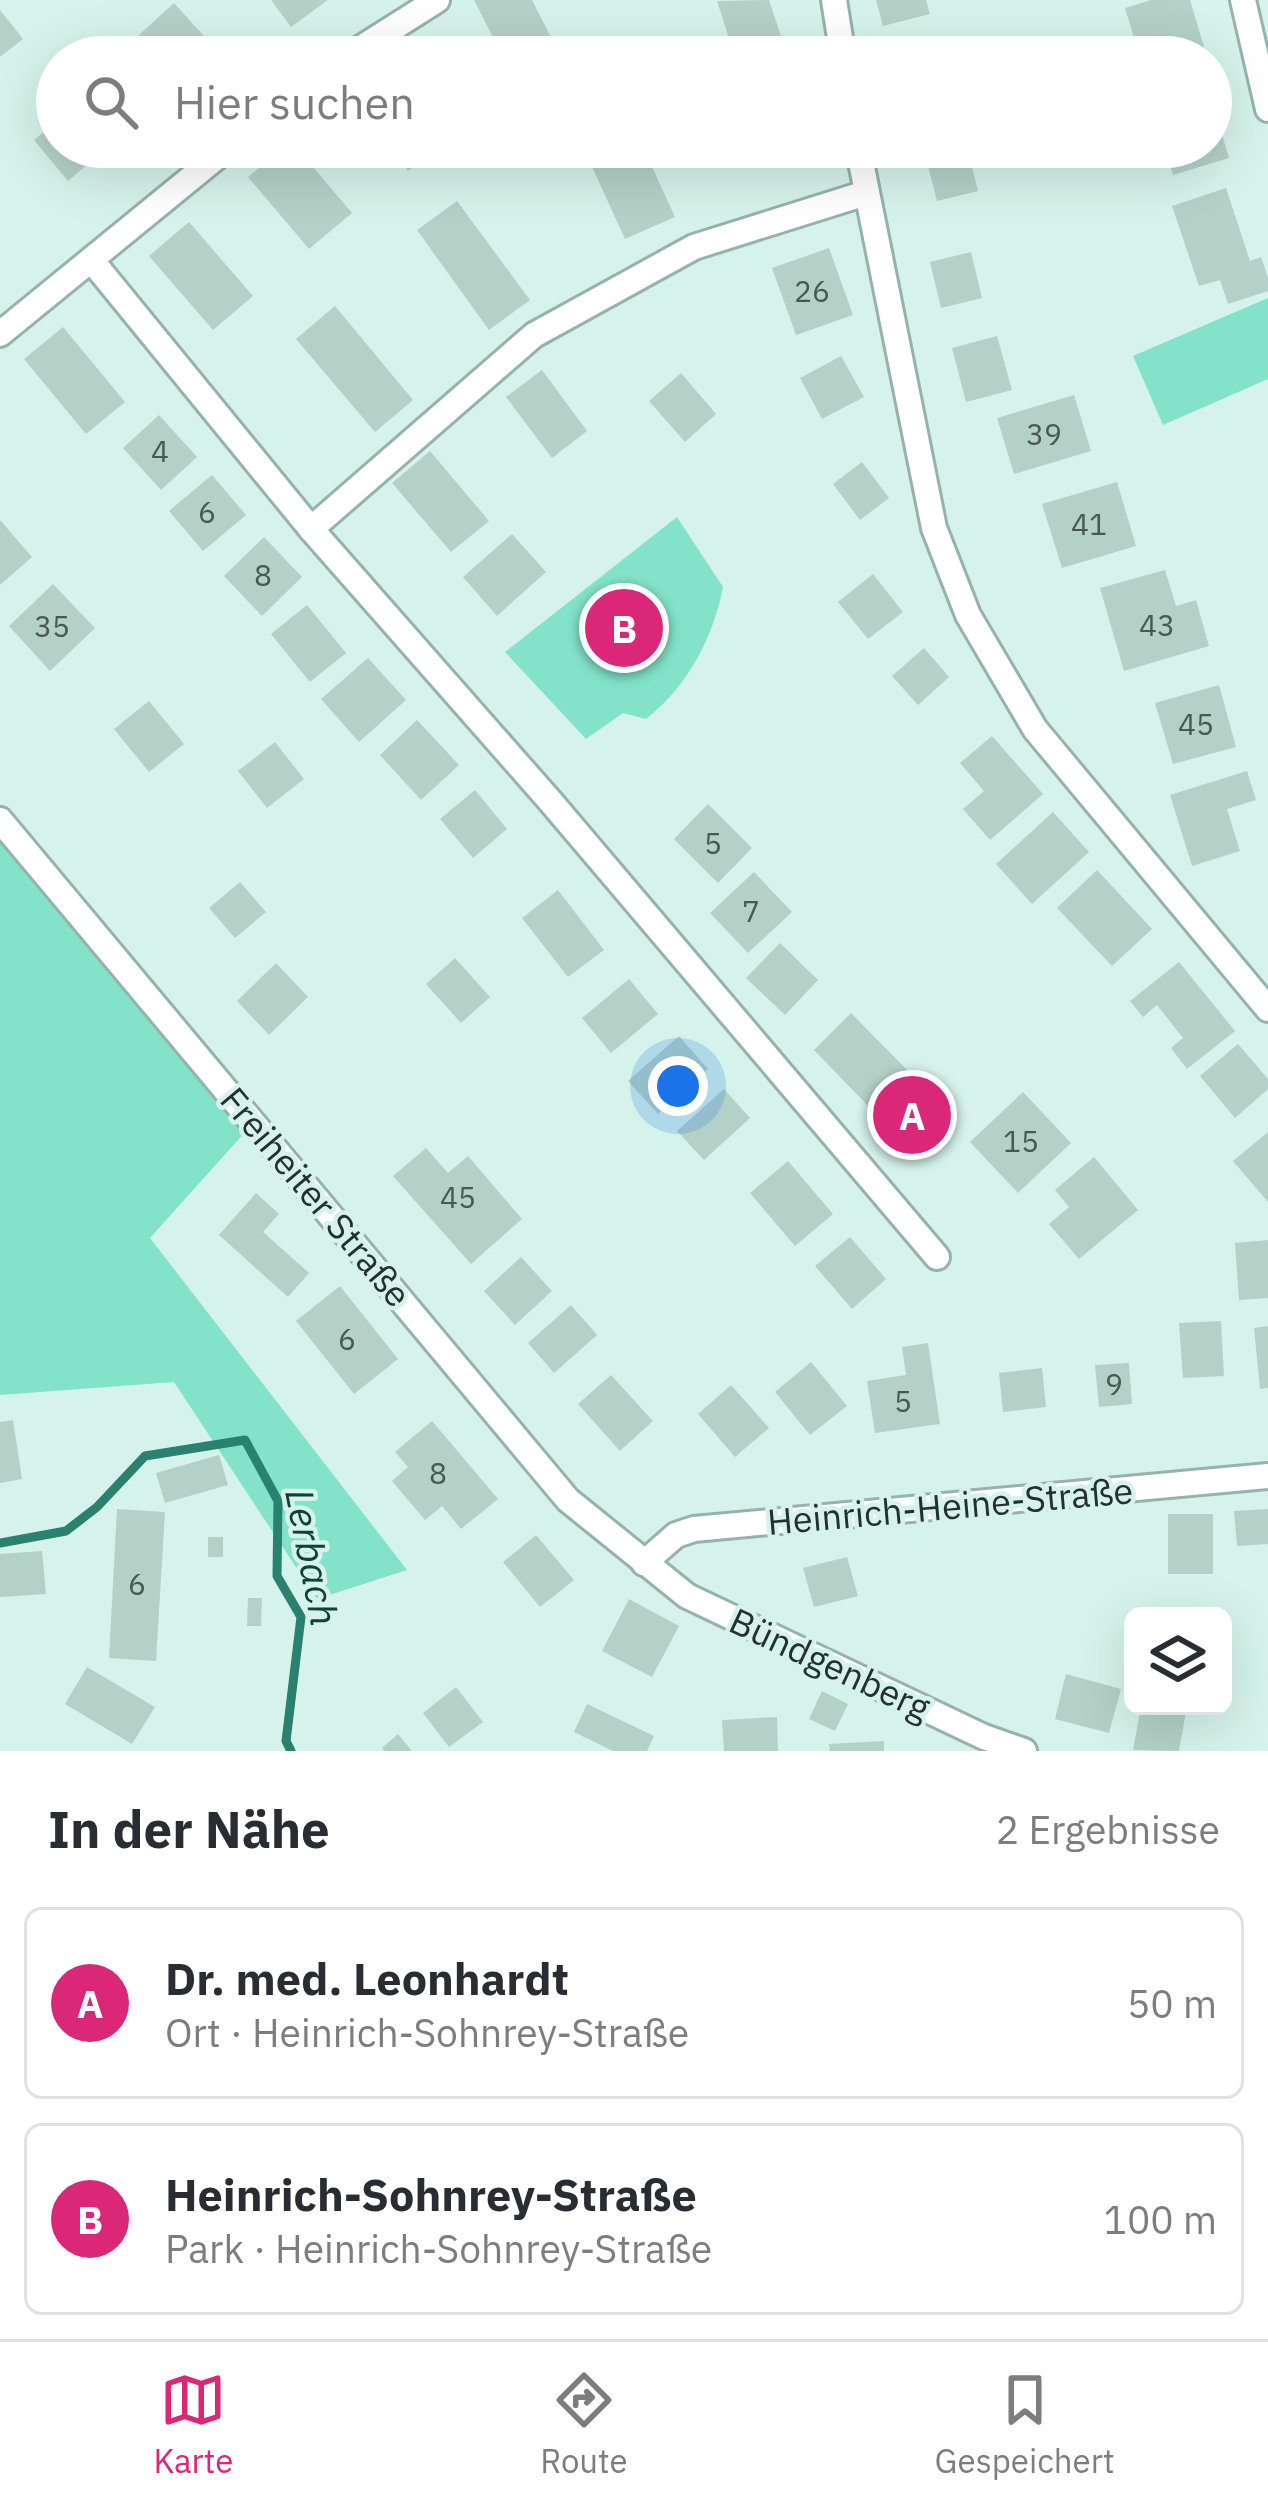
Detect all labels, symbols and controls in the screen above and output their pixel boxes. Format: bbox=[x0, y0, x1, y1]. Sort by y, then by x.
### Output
search box bbox=[36, 36, 1232, 168]
icon: search bbox=[78, 69, 144, 135]
text: Hier suchen bbox=[174, 73, 415, 131]
house number: 26 bbox=[794, 271, 830, 310]
house number: 39 bbox=[1026, 414, 1062, 453]
house number: 4 bbox=[151, 431, 169, 470]
house number: 6 bbox=[198, 492, 216, 531]
house number: 41 bbox=[1071, 504, 1107, 543]
house number: 8 bbox=[254, 555, 272, 594]
pin: B bbox=[585, 583, 663, 673]
house number: 43 bbox=[1139, 605, 1175, 644]
house number: 35 bbox=[34, 606, 70, 645]
house number: 45 bbox=[1178, 704, 1214, 743]
house number: 5 bbox=[704, 823, 722, 862]
house number: 7 bbox=[742, 891, 760, 930]
your location bbox=[648, 1056, 708, 1116]
pin: A bbox=[873, 1070, 951, 1160]
street label: Freiheiter Straße bbox=[211, 1077, 422, 1316]
house number: 15 bbox=[1003, 1121, 1039, 1160]
house number: 45 bbox=[440, 1177, 476, 1216]
house number: 6 bbox=[338, 1319, 356, 1358]
house number: 9 bbox=[1105, 1364, 1123, 1403]
house number: 5 bbox=[894, 1381, 912, 1420]
house number: 8 bbox=[429, 1453, 447, 1492]
street label: Heinrich-Heine-Straße bbox=[765, 1466, 1135, 1545]
water label: Lerbach bbox=[274, 1484, 351, 1630]
house number: 6 bbox=[128, 1564, 146, 1603]
street label: Bündgenberg bbox=[722, 1597, 938, 1731]
map controls bbox=[1124, 1607, 1232, 1715]
button: layers bbox=[1124, 1607, 1232, 1715]
text: In der Nähe bbox=[48, 1796, 330, 1862]
text: 2 Ergebnisse bbox=[996, 1804, 1220, 1855]
text: Dr. med. Leonhardt bbox=[165, 1949, 569, 2007]
text: A bbox=[77, 1978, 103, 2029]
text: 50 m bbox=[1127, 1978, 1217, 2029]
text: Ort · Heinrich-Sohnrey-Straße bbox=[165, 2007, 689, 2058]
text: Heinrich-Sohnrey-Straße bbox=[165, 2165, 697, 2223]
text: B bbox=[77, 2194, 103, 2245]
text: 100 m bbox=[1104, 2194, 1217, 2245]
text: Park · Heinrich-Sohnrey-Straße bbox=[165, 2223, 712, 2274]
tab: Karte bbox=[153, 2367, 233, 2482]
tab: Route bbox=[540, 2367, 628, 2482]
tab: Gespeichert bbox=[935, 2367, 1115, 2482]

